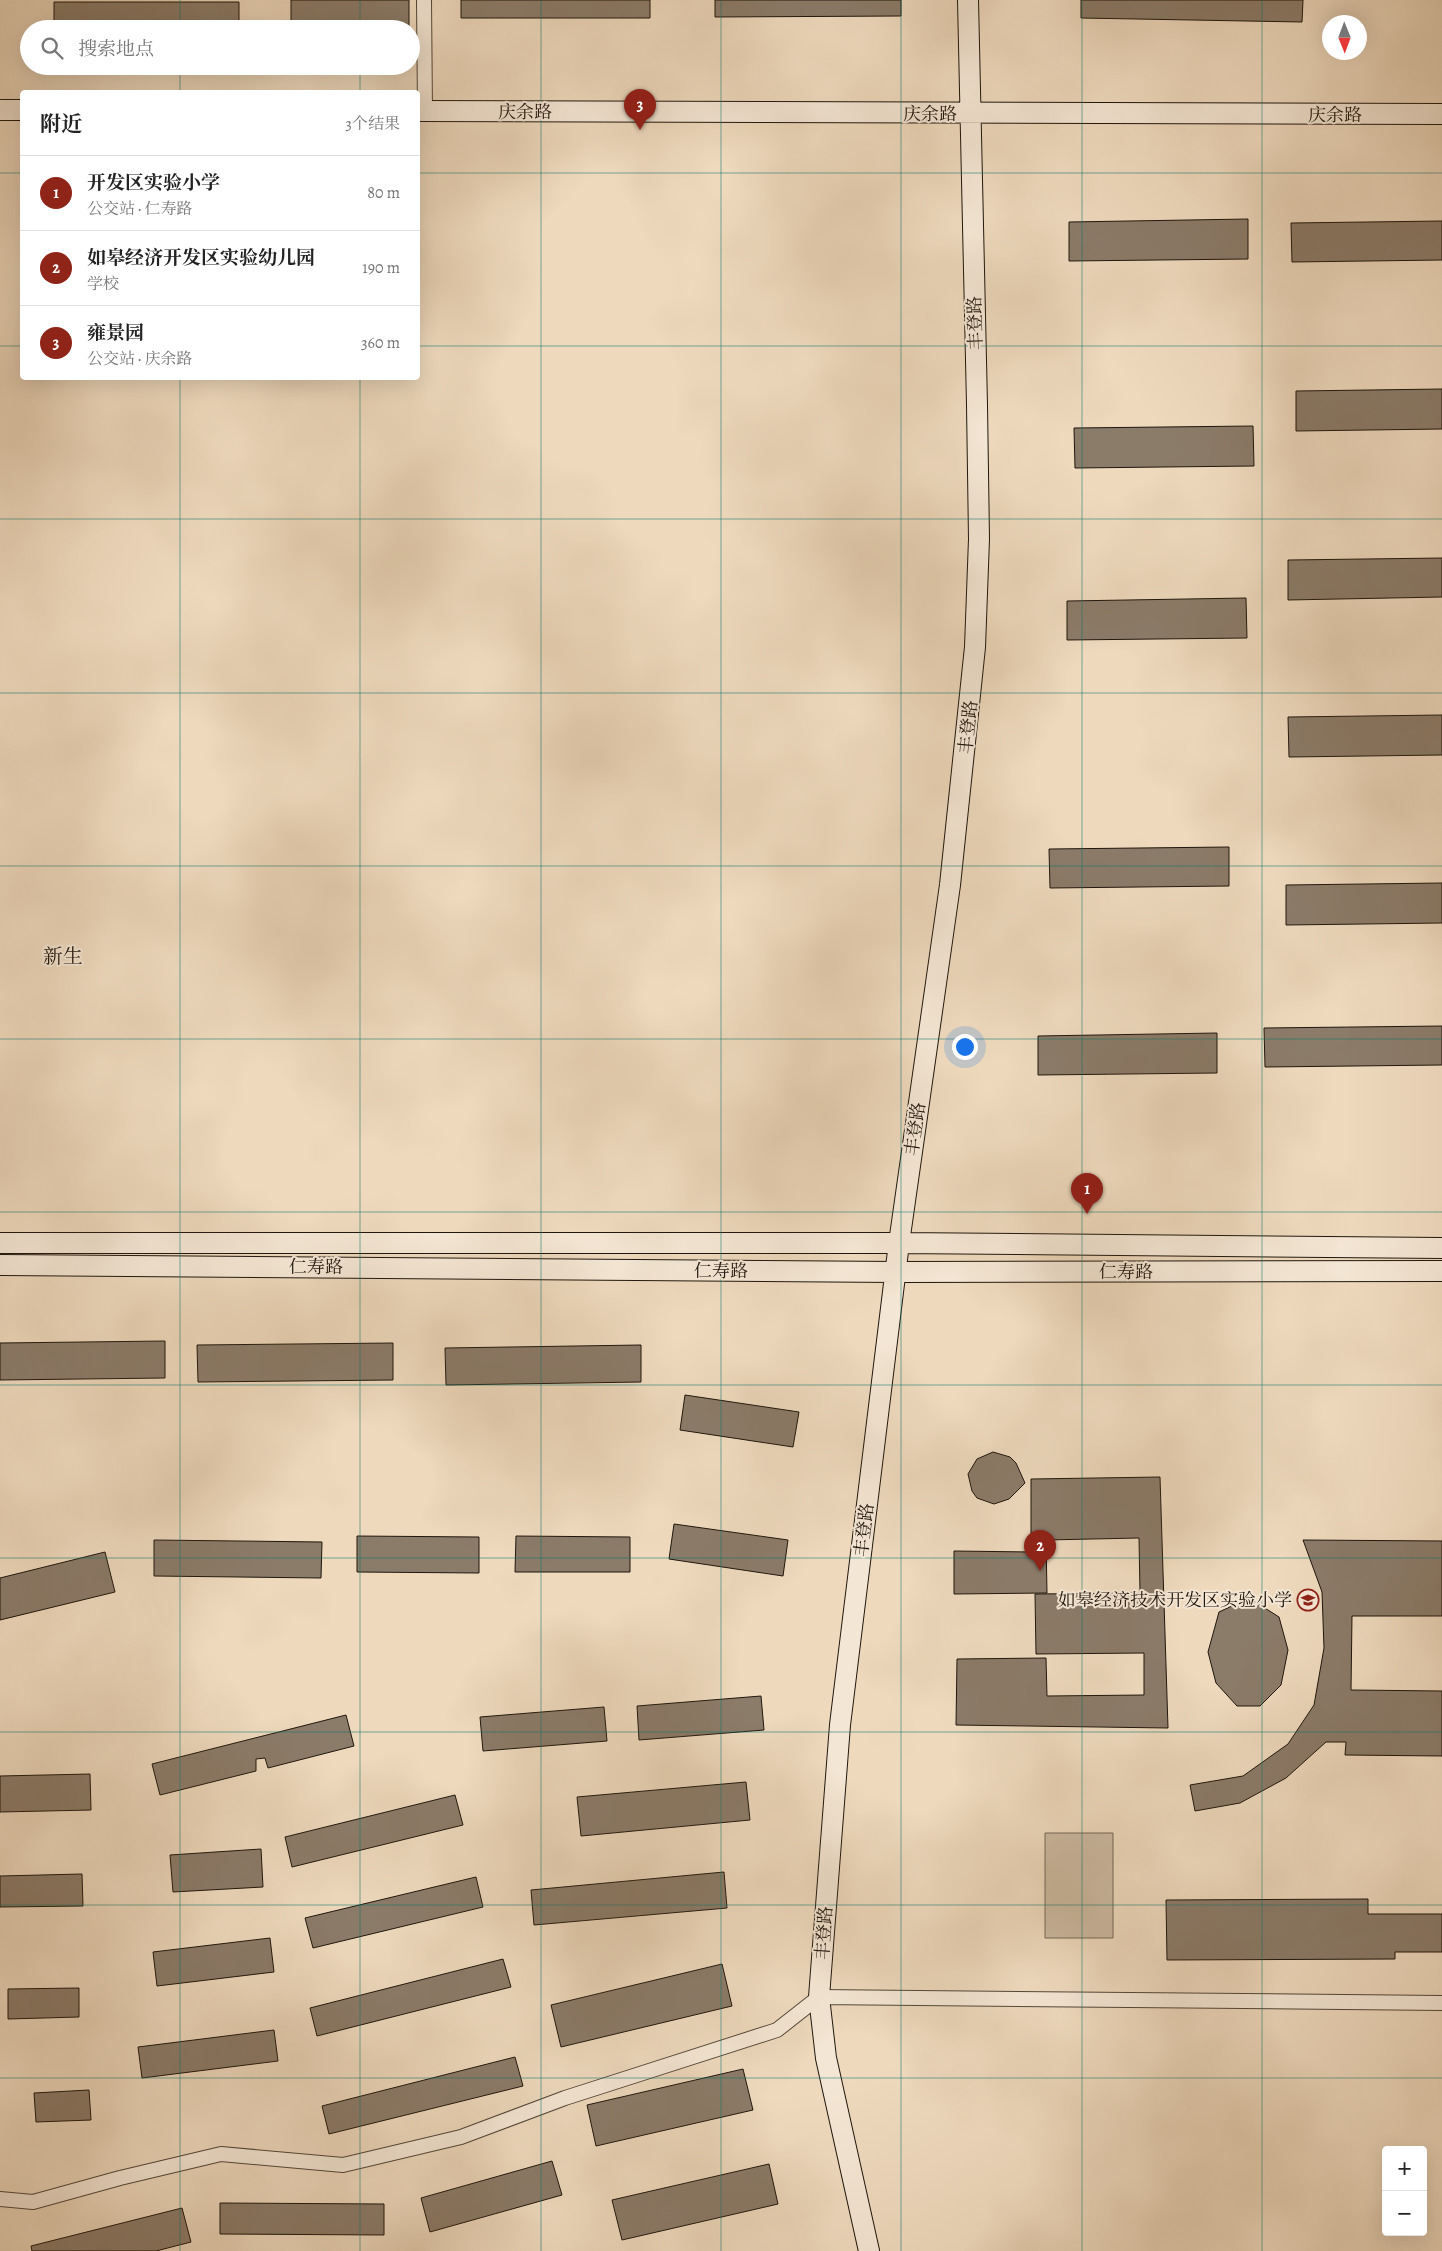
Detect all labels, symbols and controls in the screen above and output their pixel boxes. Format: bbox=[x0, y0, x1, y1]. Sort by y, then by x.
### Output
north arrow bbox=[1322, 15, 1367, 60]
search box bbox=[20, 20, 420, 75]
icon: search bbox=[38, 34, 66, 62]
text: 搜索地点 bbox=[78, 36, 154, 62]
pin: 3 bbox=[624, 89, 656, 130]
street label: 庆余路 bbox=[498, 100, 552, 124]
street label: 庆余路 bbox=[903, 102, 957, 126]
street label: 庆余路 bbox=[1308, 103, 1362, 127]
text: 附近 bbox=[40, 110, 82, 138]
text: 3个结果 bbox=[345, 113, 400, 135]
text: 开发区实验小学 bbox=[87, 170, 220, 196]
text: 1 bbox=[53, 182, 59, 204]
text: 80 m bbox=[367, 182, 400, 204]
text: 公交站 · 仁寿路 bbox=[87, 198, 193, 220]
text: 如皋经济开发区实验幼儿园 bbox=[87, 245, 315, 271]
text: 2 bbox=[52, 257, 60, 279]
text: 190 m bbox=[362, 257, 400, 279]
text: 学校 bbox=[87, 273, 119, 295]
street label: 丰登路 bbox=[962, 296, 988, 350]
text: 雍景园 bbox=[87, 320, 144, 346]
text: 3 bbox=[53, 332, 59, 354]
text: 360 m bbox=[361, 332, 400, 354]
text: 公交站 · 庆余路 bbox=[87, 348, 193, 370]
street label: 丰登路 bbox=[953, 699, 983, 755]
district label: 新生 bbox=[43, 943, 83, 970]
your location bbox=[952, 1034, 978, 1060]
street label: 丰登路 bbox=[899, 1101, 931, 1157]
pin: 1 bbox=[1071, 1173, 1103, 1214]
street label: 仁寿路 bbox=[289, 1255, 343, 1279]
street label: 仁寿路 bbox=[694, 1259, 748, 1283]
street label: 仁寿路 bbox=[1099, 1260, 1153, 1284]
street label: 丰登路 bbox=[849, 1502, 879, 1558]
pin: 2 bbox=[1024, 1530, 1056, 1571]
place label: 如皋经济技术开发区实验小学 bbox=[1058, 1588, 1292, 1612]
school or university icon: 如皋经济技术开发区实验小学 bbox=[1296, 1588, 1320, 1612]
street label: 丰登路 bbox=[810, 1905, 838, 1961]
map controls bbox=[1382, 2146, 1427, 2236]
button: + bbox=[1382, 2146, 1427, 2191]
button: − bbox=[1382, 2191, 1427, 2236]

